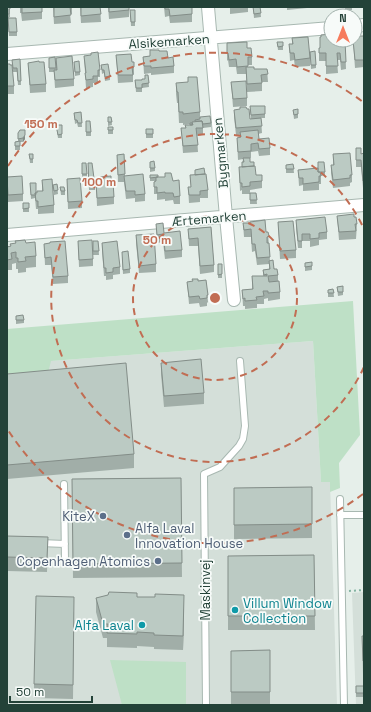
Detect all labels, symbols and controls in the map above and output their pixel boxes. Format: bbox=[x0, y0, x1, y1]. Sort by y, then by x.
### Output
north arrow bbox=[323, 8, 363, 48]
text: N bbox=[339, 11, 347, 25]
street label: Alsikemarken bbox=[128, 30, 210, 53]
text: 150 m bbox=[24, 116, 58, 132]
street label: Bygmarken bbox=[209, 117, 232, 189]
text: 100 m bbox=[82, 174, 116, 190]
street label: Ærtemarken bbox=[171, 207, 247, 230]
text: 50 m bbox=[143, 232, 171, 248]
centre of rings bbox=[208, 291, 222, 305]
place label: KiteX bbox=[62, 508, 95, 525]
marker: KiteX bbox=[98, 511, 108, 521]
place label: Alfa Laval Innovation House bbox=[135, 520, 243, 552]
marker: Alfa Laval Innovation House bbox=[122, 530, 132, 540]
place label: Copenhagen Atomics bbox=[16, 553, 150, 570]
marker: Copenhagen Atomics bbox=[153, 556, 163, 566]
street label: Maskinvej bbox=[197, 559, 214, 621]
place label: Villum Window Collection bbox=[243, 595, 332, 627]
marker: Villum Window Collection bbox=[230, 605, 240, 615]
place label: Alfa Laval bbox=[74, 617, 134, 634]
marker: Alfa Laval bbox=[137, 620, 147, 630]
scale bar bbox=[10, 678, 92, 704]
text: 50 m bbox=[16, 684, 44, 700]

